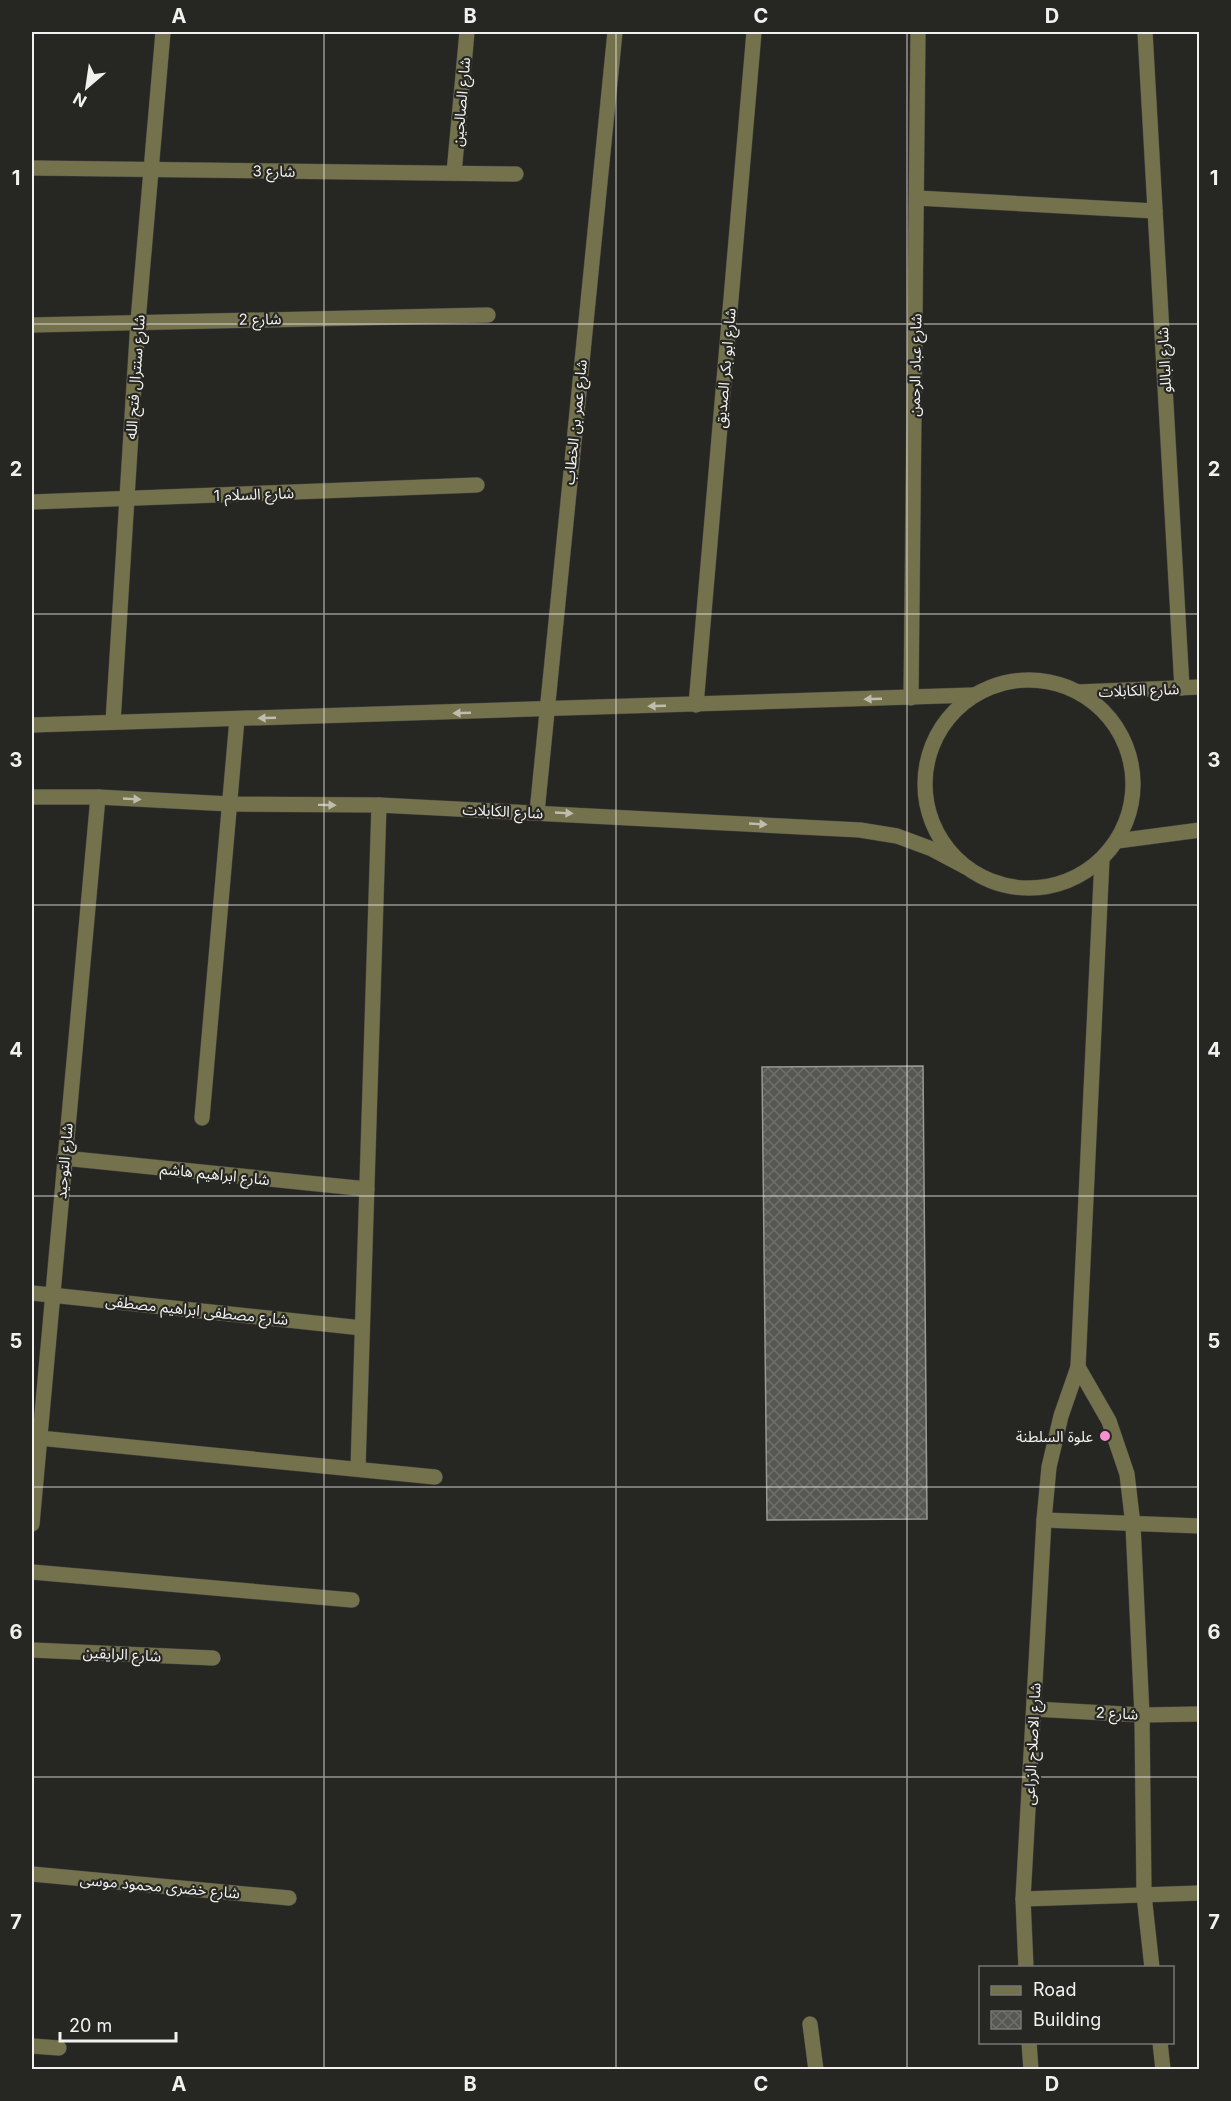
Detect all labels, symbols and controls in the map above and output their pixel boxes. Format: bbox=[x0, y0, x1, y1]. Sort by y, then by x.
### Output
text: A bbox=[172, 4, 187, 28]
text: B bbox=[463, 4, 477, 28]
text: C bbox=[754, 4, 768, 28]
text: D bbox=[1045, 4, 1059, 28]
street label: شارع الصالحين bbox=[448, 56, 477, 148]
north arrow bbox=[57, 57, 117, 117]
text: N bbox=[70, 88, 90, 112]
street label: شارع 3 bbox=[252, 161, 296, 184]
text: 1 bbox=[12, 166, 20, 190]
text: 1 bbox=[1210, 166, 1218, 190]
street label: شارع ابو بكر الصديق bbox=[710, 307, 743, 429]
street label: شارع 2 bbox=[239, 309, 282, 332]
street label: شارع عباد الرحمن bbox=[905, 313, 928, 417]
street label: شارع سنترال فتح الله bbox=[121, 314, 152, 440]
street label: شارع الباللو bbox=[1153, 326, 1178, 393]
street label: شارع عمر بن الخطاب bbox=[559, 358, 594, 486]
text: 2 bbox=[10, 457, 22, 481]
text: 2 bbox=[1208, 457, 1220, 481]
street label: شارع السلام 1 bbox=[214, 483, 295, 508]
street label: شارع الكابلات bbox=[1098, 679, 1180, 704]
one-way arrow bbox=[863, 694, 882, 704]
one-way arrow bbox=[648, 702, 667, 711]
one-way arrow bbox=[453, 708, 472, 717]
one-way arrow bbox=[258, 713, 277, 723]
text: 3 bbox=[10, 748, 22, 772]
text: 3 bbox=[1208, 748, 1220, 772]
one-way arrow bbox=[122, 794, 141, 803]
street label: شارع الكابلات bbox=[462, 799, 544, 826]
one-way arrow bbox=[317, 800, 336, 810]
one-way arrow bbox=[554, 809, 573, 818]
one-way arrow bbox=[749, 819, 768, 829]
text: 4 bbox=[9, 1038, 23, 1062]
text: 4 bbox=[1207, 1038, 1221, 1062]
street label: شارع التوحيد bbox=[51, 1122, 80, 1200]
street label: شارع ابراهيم هاشم bbox=[159, 1159, 271, 1192]
street label: شارع مصطفى ابراهيم مصطفى bbox=[104, 1291, 290, 1332]
text: 5 bbox=[10, 1329, 22, 1353]
text: 5 bbox=[1208, 1329, 1220, 1353]
place label: علوة السلطنة bbox=[1016, 1427, 1093, 1446]
marker: علوة السلطنة bbox=[1098, 1429, 1112, 1443]
text: 6 bbox=[10, 1620, 23, 1644]
text: 6 bbox=[1208, 1620, 1221, 1644]
street label: شارع الرايقين bbox=[82, 1642, 162, 1669]
street label: شارع الاصلاح الزراعى bbox=[1019, 1682, 1048, 1806]
street label: شارع 2 bbox=[1095, 1702, 1139, 1727]
street label: شارع خضرى محمود موسى bbox=[79, 1870, 241, 1905]
text: 7 bbox=[10, 1910, 22, 1934]
text: 7 bbox=[1208, 1910, 1220, 1934]
legend bbox=[979, 1966, 1174, 2044]
text: Road bbox=[1033, 1979, 1076, 2000]
scale bar bbox=[60, 2005, 176, 2043]
text: Building bbox=[1033, 2009, 1101, 2030]
text: 20 m bbox=[69, 2015, 112, 2036]
text: A bbox=[172, 2072, 187, 2096]
text: B bbox=[463, 2072, 477, 2096]
text: C bbox=[754, 2072, 768, 2096]
text: D bbox=[1045, 2072, 1059, 2096]

